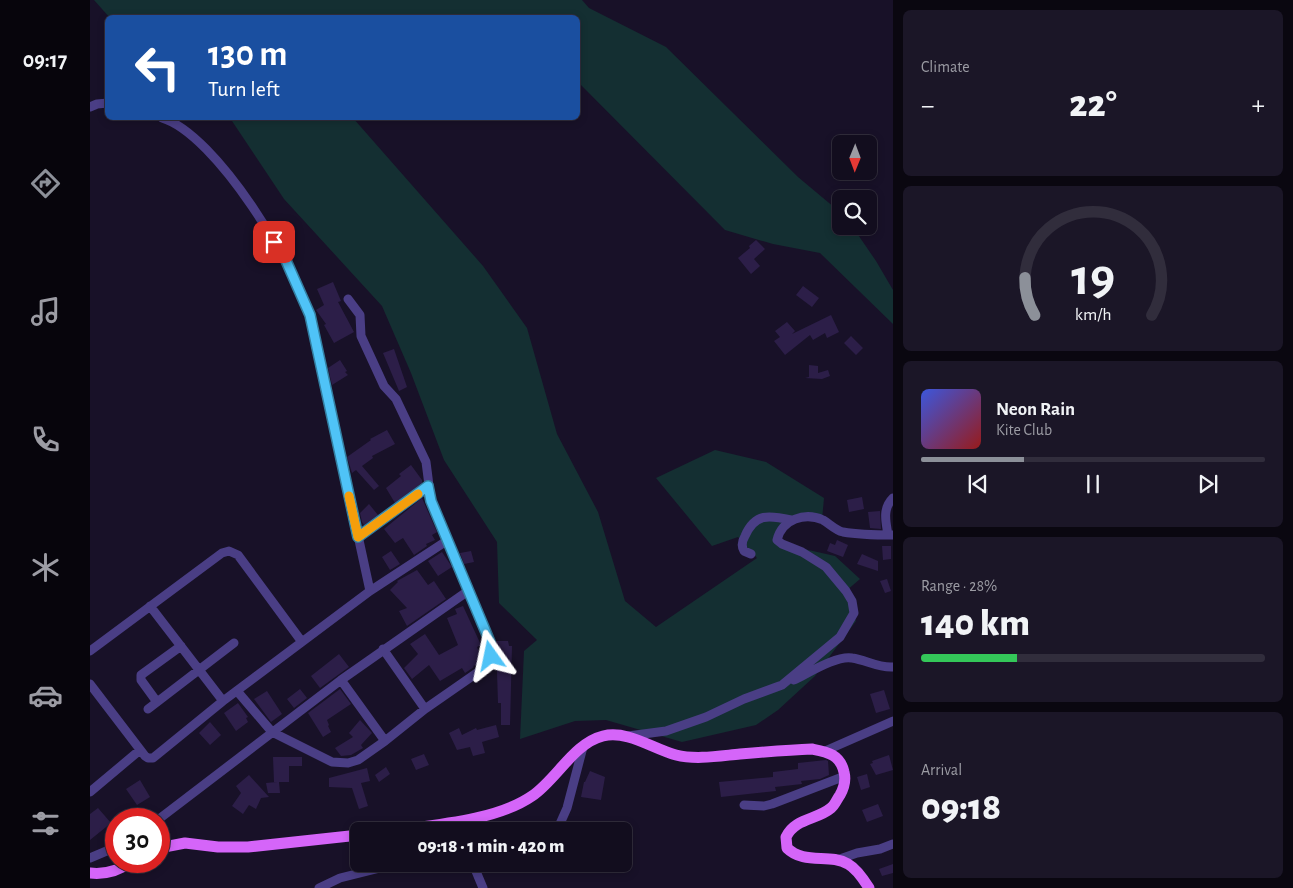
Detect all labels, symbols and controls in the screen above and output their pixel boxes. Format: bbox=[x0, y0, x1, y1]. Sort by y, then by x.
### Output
icon: left bbox=[125, 35, 190, 100]
text: 130 m bbox=[208, 37, 287, 72]
text: 09:17 bbox=[23, 49, 67, 71]
text: Climate bbox=[921, 59, 970, 75]
text: Turn left bbox=[208, 78, 280, 100]
text: 22° bbox=[1069, 86, 1117, 124]
text: − bbox=[921, 92, 934, 120]
text: + bbox=[1252, 92, 1265, 120]
north arrow bbox=[832, 135, 878, 180]
map controls bbox=[832, 135, 877, 235]
icon: directions bbox=[28, 166, 63, 201]
button: search bbox=[832, 190, 877, 235]
pin bbox=[253, 221, 295, 263]
icon: arrive bbox=[260, 228, 288, 256]
text: 19 bbox=[1071, 252, 1115, 304]
icon: music bbox=[28, 294, 63, 329]
text: km/h bbox=[1075, 306, 1111, 324]
text: Neon Rain bbox=[996, 400, 1075, 419]
icon: phone bbox=[28, 422, 63, 457]
text: Kite Club bbox=[996, 422, 1052, 438]
icon: previous bbox=[964, 470, 992, 498]
icon: pause bbox=[1079, 470, 1107, 498]
icon: next bbox=[1194, 470, 1222, 498]
icon: climate bbox=[28, 550, 63, 585]
text: Range · 28% bbox=[921, 578, 997, 594]
text: 140 km bbox=[921, 605, 1030, 643]
position arrow bbox=[464, 629, 516, 681]
icon: car bbox=[28, 678, 63, 713]
text: Arrival bbox=[921, 762, 962, 778]
text: 09:18 bbox=[921, 789, 1001, 827]
icon: filters bbox=[28, 806, 63, 841]
speed limit sign: 30 bbox=[105, 808, 170, 873]
text: 09:18 · 1 min · 420 m bbox=[418, 837, 565, 856]

